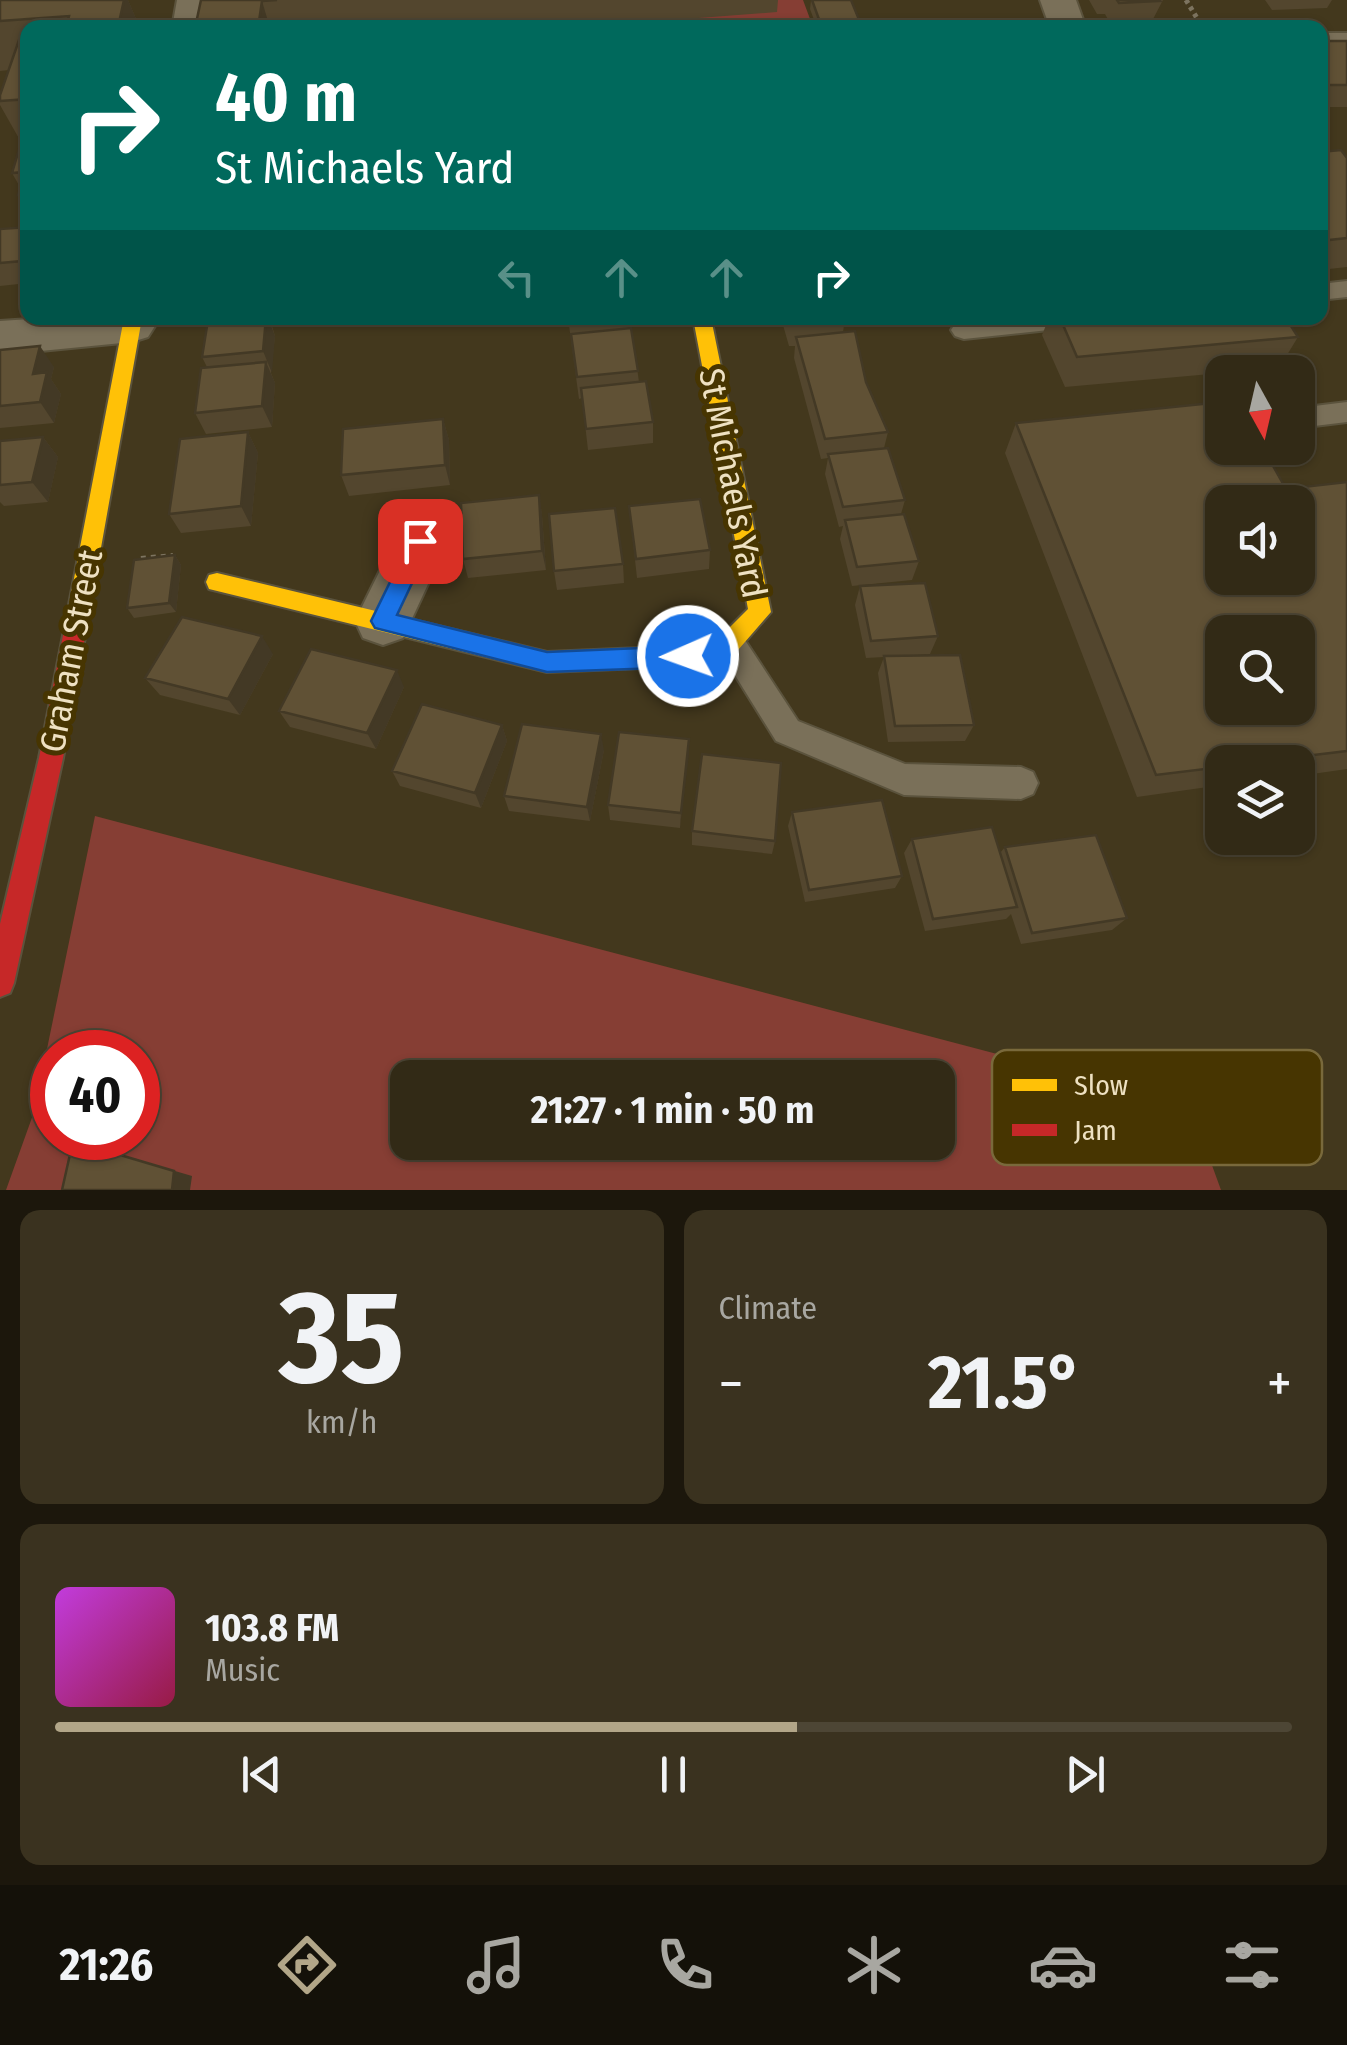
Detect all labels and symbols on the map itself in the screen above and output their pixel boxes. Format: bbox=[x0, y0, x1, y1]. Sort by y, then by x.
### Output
north arrow bbox=[1205, 355, 1315, 465]
street label: St Michaels Yard bbox=[690, 365, 776, 601]
pin bbox=[378, 499, 463, 584]
street label: Graham Street bbox=[31, 546, 111, 756]
position arrow bbox=[636, 604, 740, 708]
speed limit sign: 40 bbox=[30, 1030, 160, 1160]
legend bbox=[992, 1050, 1322, 1165]
text: Slow bbox=[1074, 1069, 1128, 1102]
text: Jam bbox=[1074, 1114, 1117, 1147]

